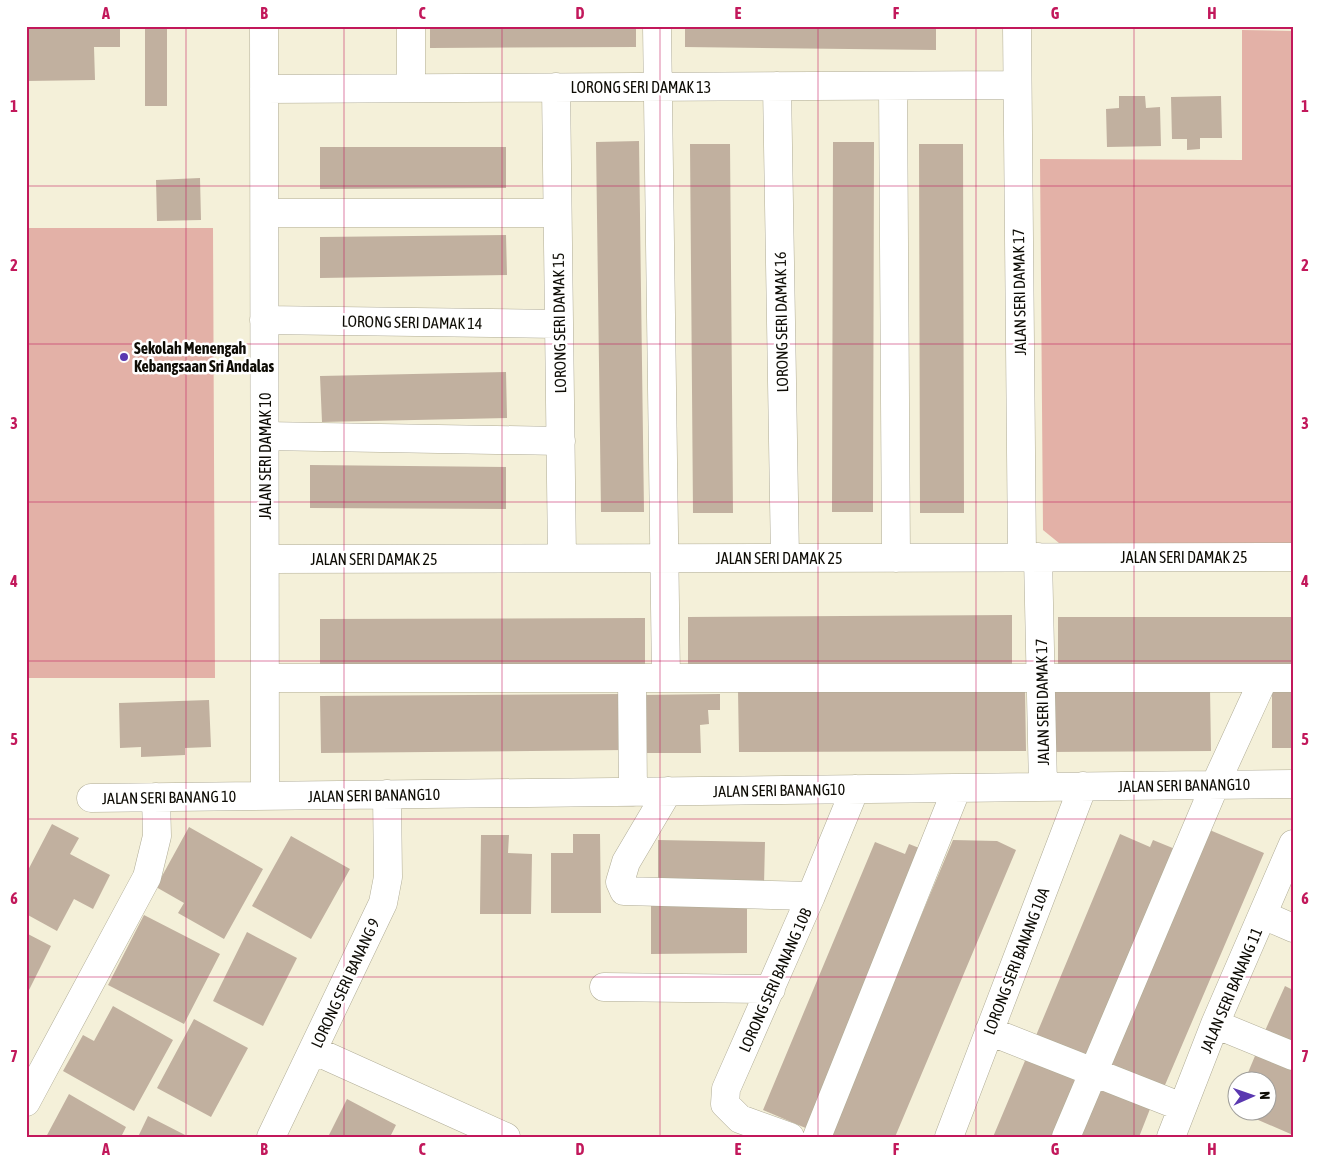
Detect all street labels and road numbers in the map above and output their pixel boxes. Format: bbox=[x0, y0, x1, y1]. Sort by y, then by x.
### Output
street label: LORONG SERI DAMAK 13 bbox=[571, 78, 711, 96]
street label: JALAN SERI DAMAK 17 bbox=[1009, 228, 1029, 356]
street label: LORONG SERI DAMAK 16 bbox=[771, 251, 791, 393]
street label: LORONG SERI DAMAK 15 bbox=[549, 252, 569, 394]
street label: LORONG SERI DAMAK 14 bbox=[341, 312, 483, 332]
street label: JALAN SERI DAMAK 10 bbox=[256, 393, 274, 519]
street label: JALAN SERI DAMAK 25 bbox=[1121, 548, 1247, 566]
street label: JALAN SERI DAMAK 25 bbox=[716, 549, 842, 567]
street label: JALAN SERI DAMAK 25 bbox=[311, 550, 437, 568]
street label: JALAN SERI DAMAK 17 bbox=[1032, 638, 1052, 766]
street label: JALAN SERI BANANG10 bbox=[1118, 775, 1250, 795]
street label: JALAN SERI BANANG10 bbox=[713, 780, 845, 800]
street label: JALAN SERI BANANG10 bbox=[308, 785, 440, 805]
street label: JALAN SERI BANANG 10 bbox=[102, 787, 236, 807]
street label: LORONG SERI BANANG 10A bbox=[980, 885, 1052, 1037]
street label: LORONG SERI BANANG 10B bbox=[735, 905, 815, 1055]
street label: LORONG SERI BANANG 9 bbox=[307, 915, 383, 1051]
street label: JALAN SERI BANANG 11 bbox=[1196, 925, 1266, 1055]

